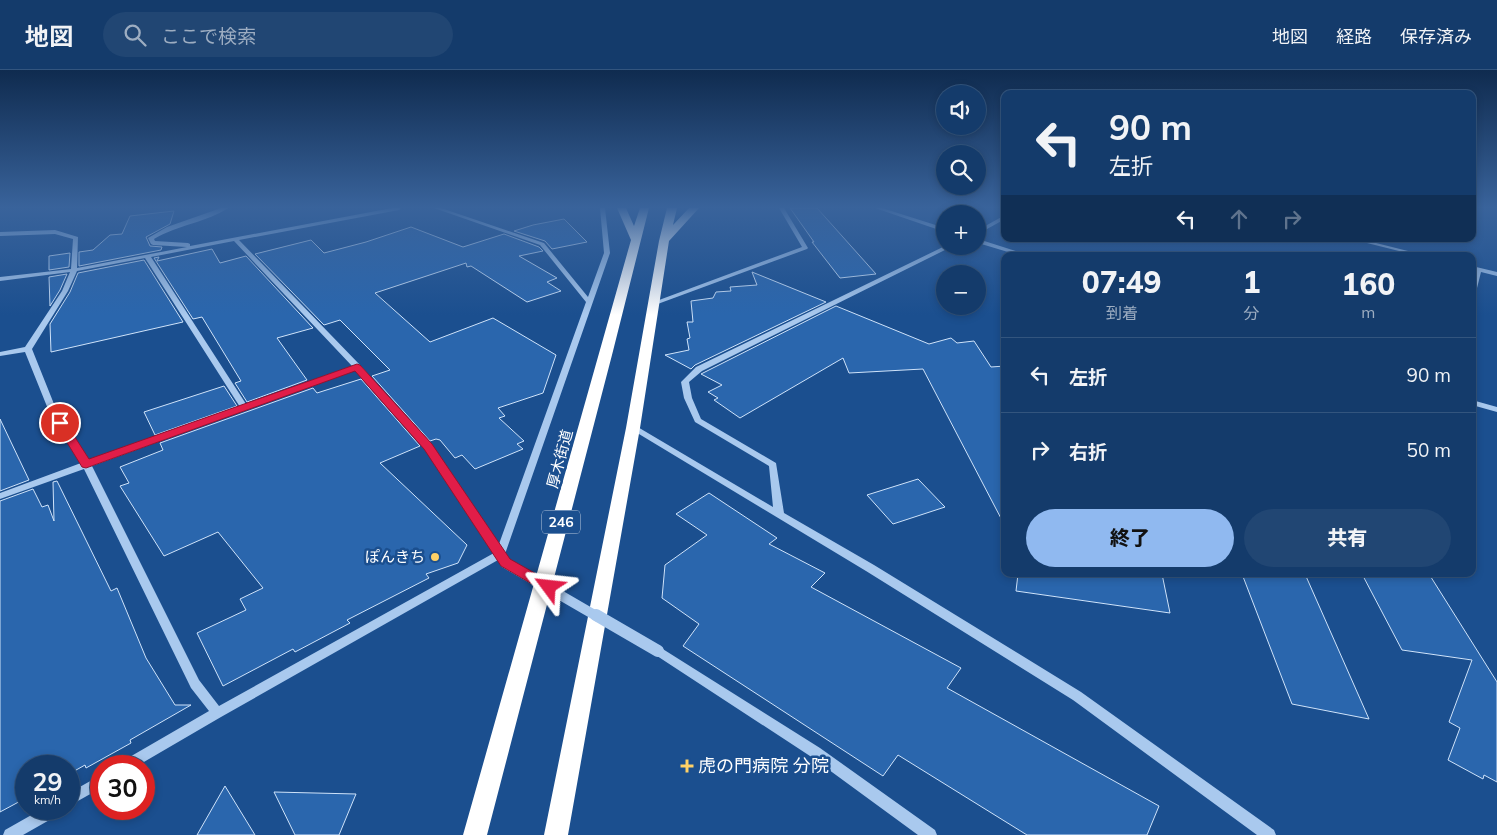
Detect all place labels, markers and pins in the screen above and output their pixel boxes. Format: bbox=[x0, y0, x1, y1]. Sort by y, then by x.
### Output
pin bbox=[39, 402, 81, 444]
place label: ぽんきち bbox=[365, 547, 425, 566]
marker: ぽんきち bbox=[429, 551, 441, 563]
place label: 虎の門病院 分院 bbox=[698, 754, 829, 777]
marker: 虎の門病院 分院 bbox=[680, 759, 694, 773]

